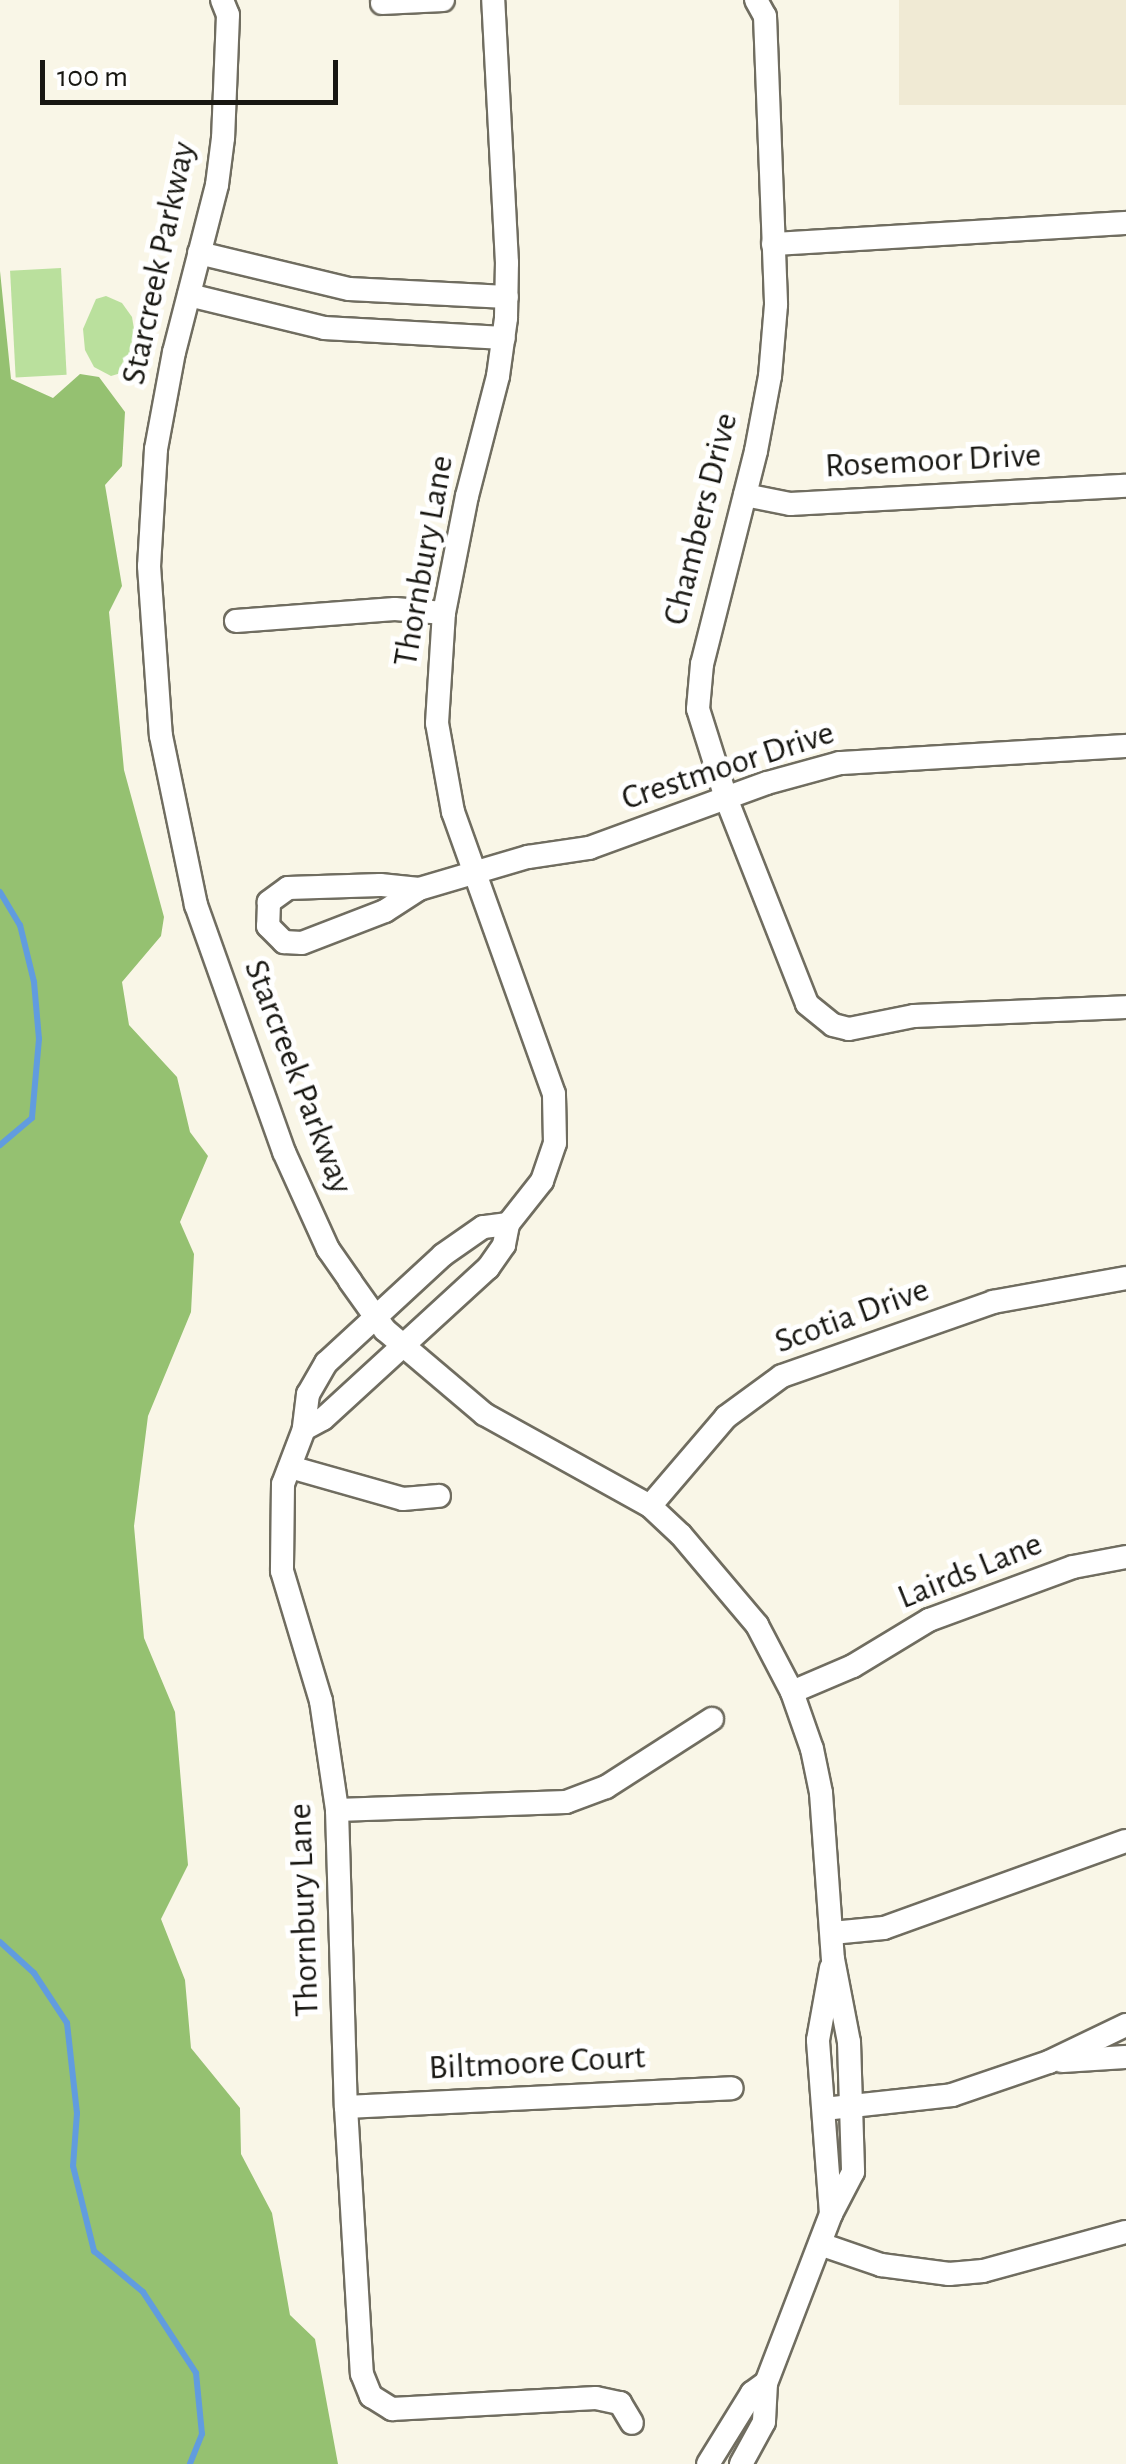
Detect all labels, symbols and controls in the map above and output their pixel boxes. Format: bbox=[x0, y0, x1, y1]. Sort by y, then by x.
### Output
scale bar bbox=[45, 40, 342, 102]
text: 100 m bbox=[57, 62, 128, 92]
street label: Starcreek Parkway bbox=[113, 138, 205, 388]
street label: Chambers Drive bbox=[654, 409, 748, 629]
street label: Rosemoor Drive bbox=[824, 434, 1042, 488]
street label: Thornbury Lane bbox=[385, 452, 463, 670]
street label: Crestmoor Drive bbox=[616, 712, 840, 820]
street label: Starcreek Parkway bbox=[234, 954, 362, 1200]
street label: Scotia Drive bbox=[769, 1269, 935, 1363]
street label: Lairds Lane bbox=[892, 1523, 1048, 1619]
street label: Thornbury Lane bbox=[279, 1802, 329, 2018]
street label: Biltmoore Court bbox=[428, 2036, 646, 2090]

